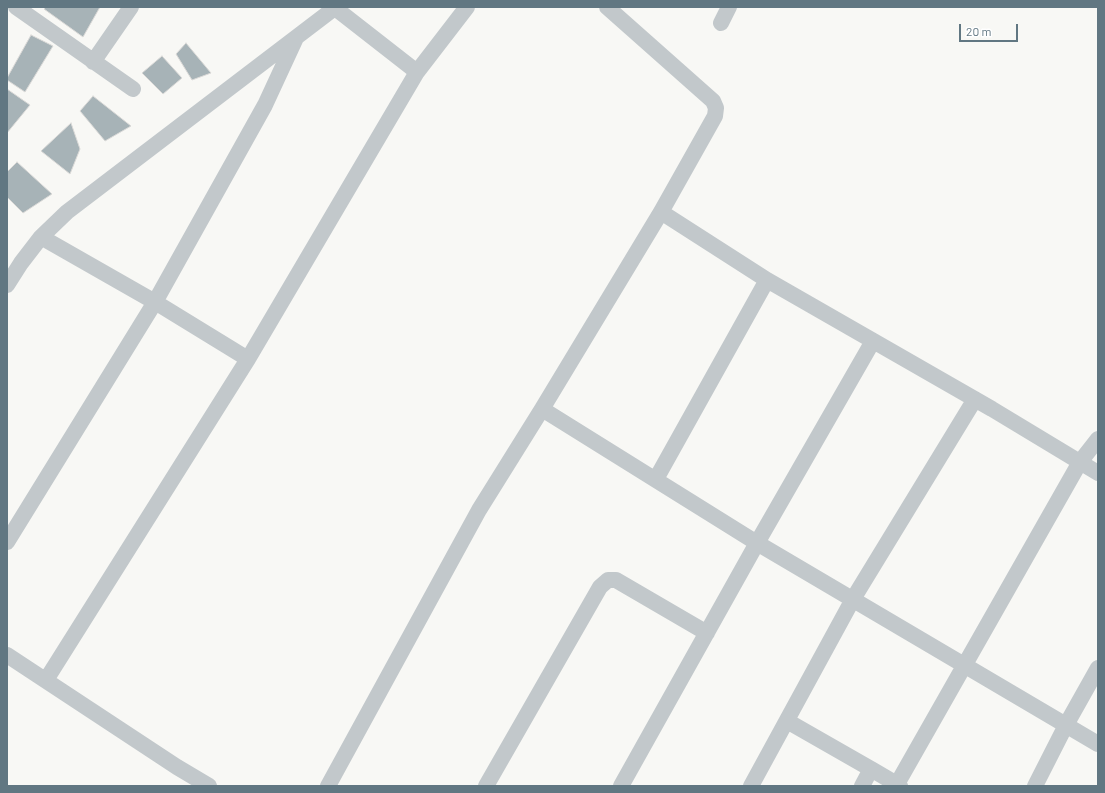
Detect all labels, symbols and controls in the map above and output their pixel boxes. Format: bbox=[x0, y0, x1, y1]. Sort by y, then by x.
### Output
scale bar bbox=[961, 16, 1020, 42]
text: 20 m bbox=[966, 24, 992, 38]

